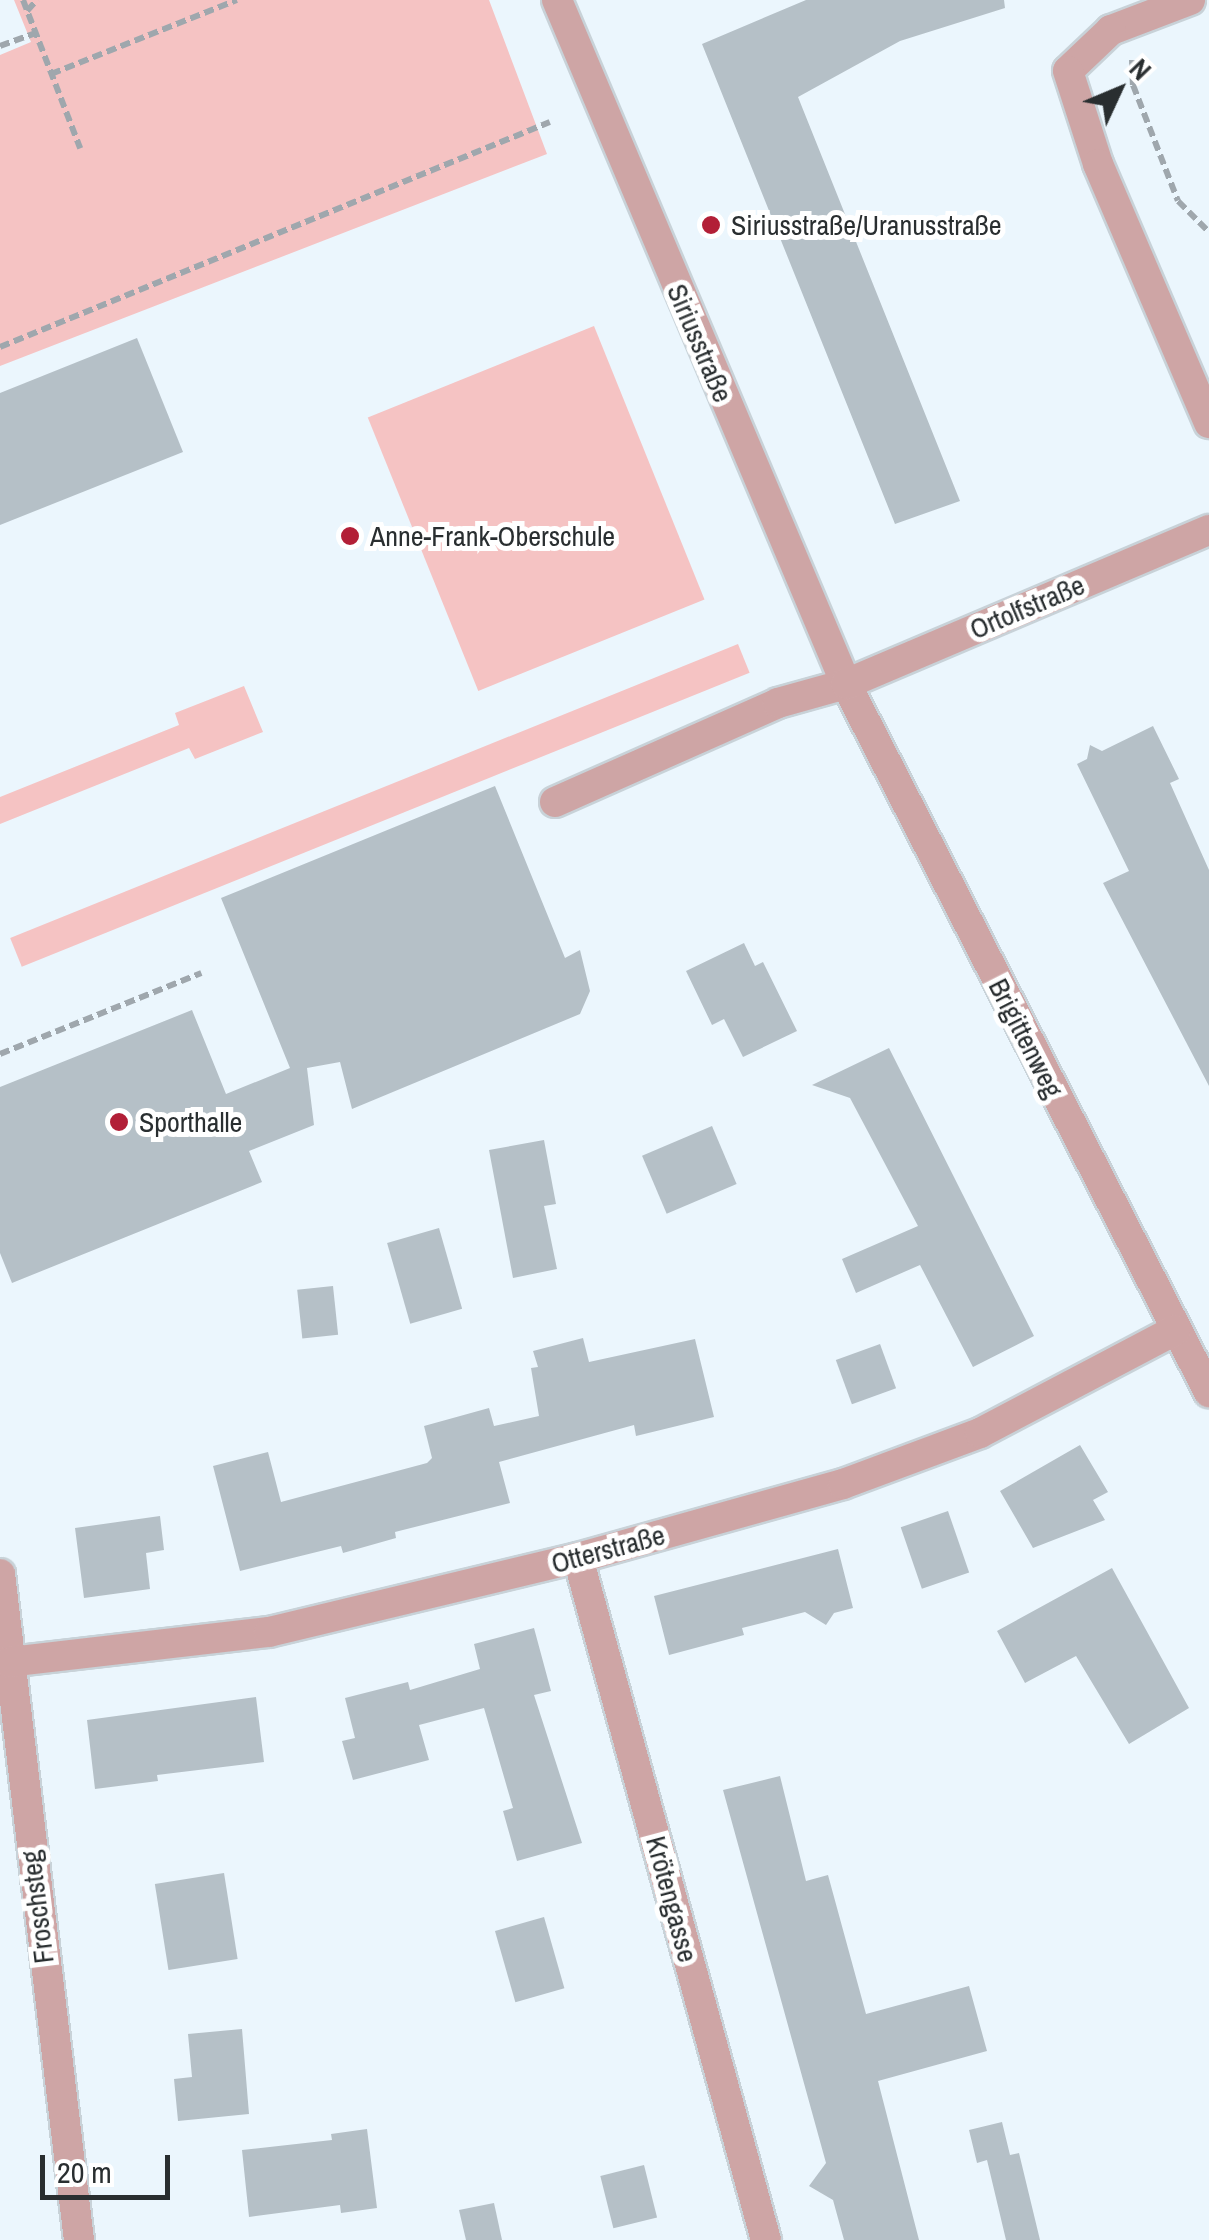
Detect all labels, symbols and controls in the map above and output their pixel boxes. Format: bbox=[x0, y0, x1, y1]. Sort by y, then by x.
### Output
north arrow bbox=[1069, 40, 1169, 140]
text: N bbox=[1121, 50, 1160, 88]
place label: Siriusstraße/Uranusstraße bbox=[731, 208, 1002, 242]
marker: Siriusstraße/Uranusstraße bbox=[700, 214, 722, 236]
street label: Siriusstraße bbox=[660, 279, 740, 407]
place label: Anne-Frank-Oberschule bbox=[370, 519, 615, 553]
marker: Anne-Frank-Oberschule bbox=[339, 525, 361, 547]
street label: Ortolfstraße bbox=[965, 568, 1089, 646]
street label: Brigittenweg bbox=[982, 973, 1070, 1103]
place label: Sporthalle bbox=[139, 1105, 242, 1139]
marker: Sporthalle bbox=[108, 1111, 130, 1133]
street label: Otterstraße bbox=[548, 1518, 668, 1580]
street label: Krötengasse bbox=[639, 1832, 705, 1966]
street label: Froschsteg bbox=[13, 1849, 61, 1965]
scale bar bbox=[45, 2135, 175, 2197]
text: 20 m bbox=[57, 2152, 112, 2192]

